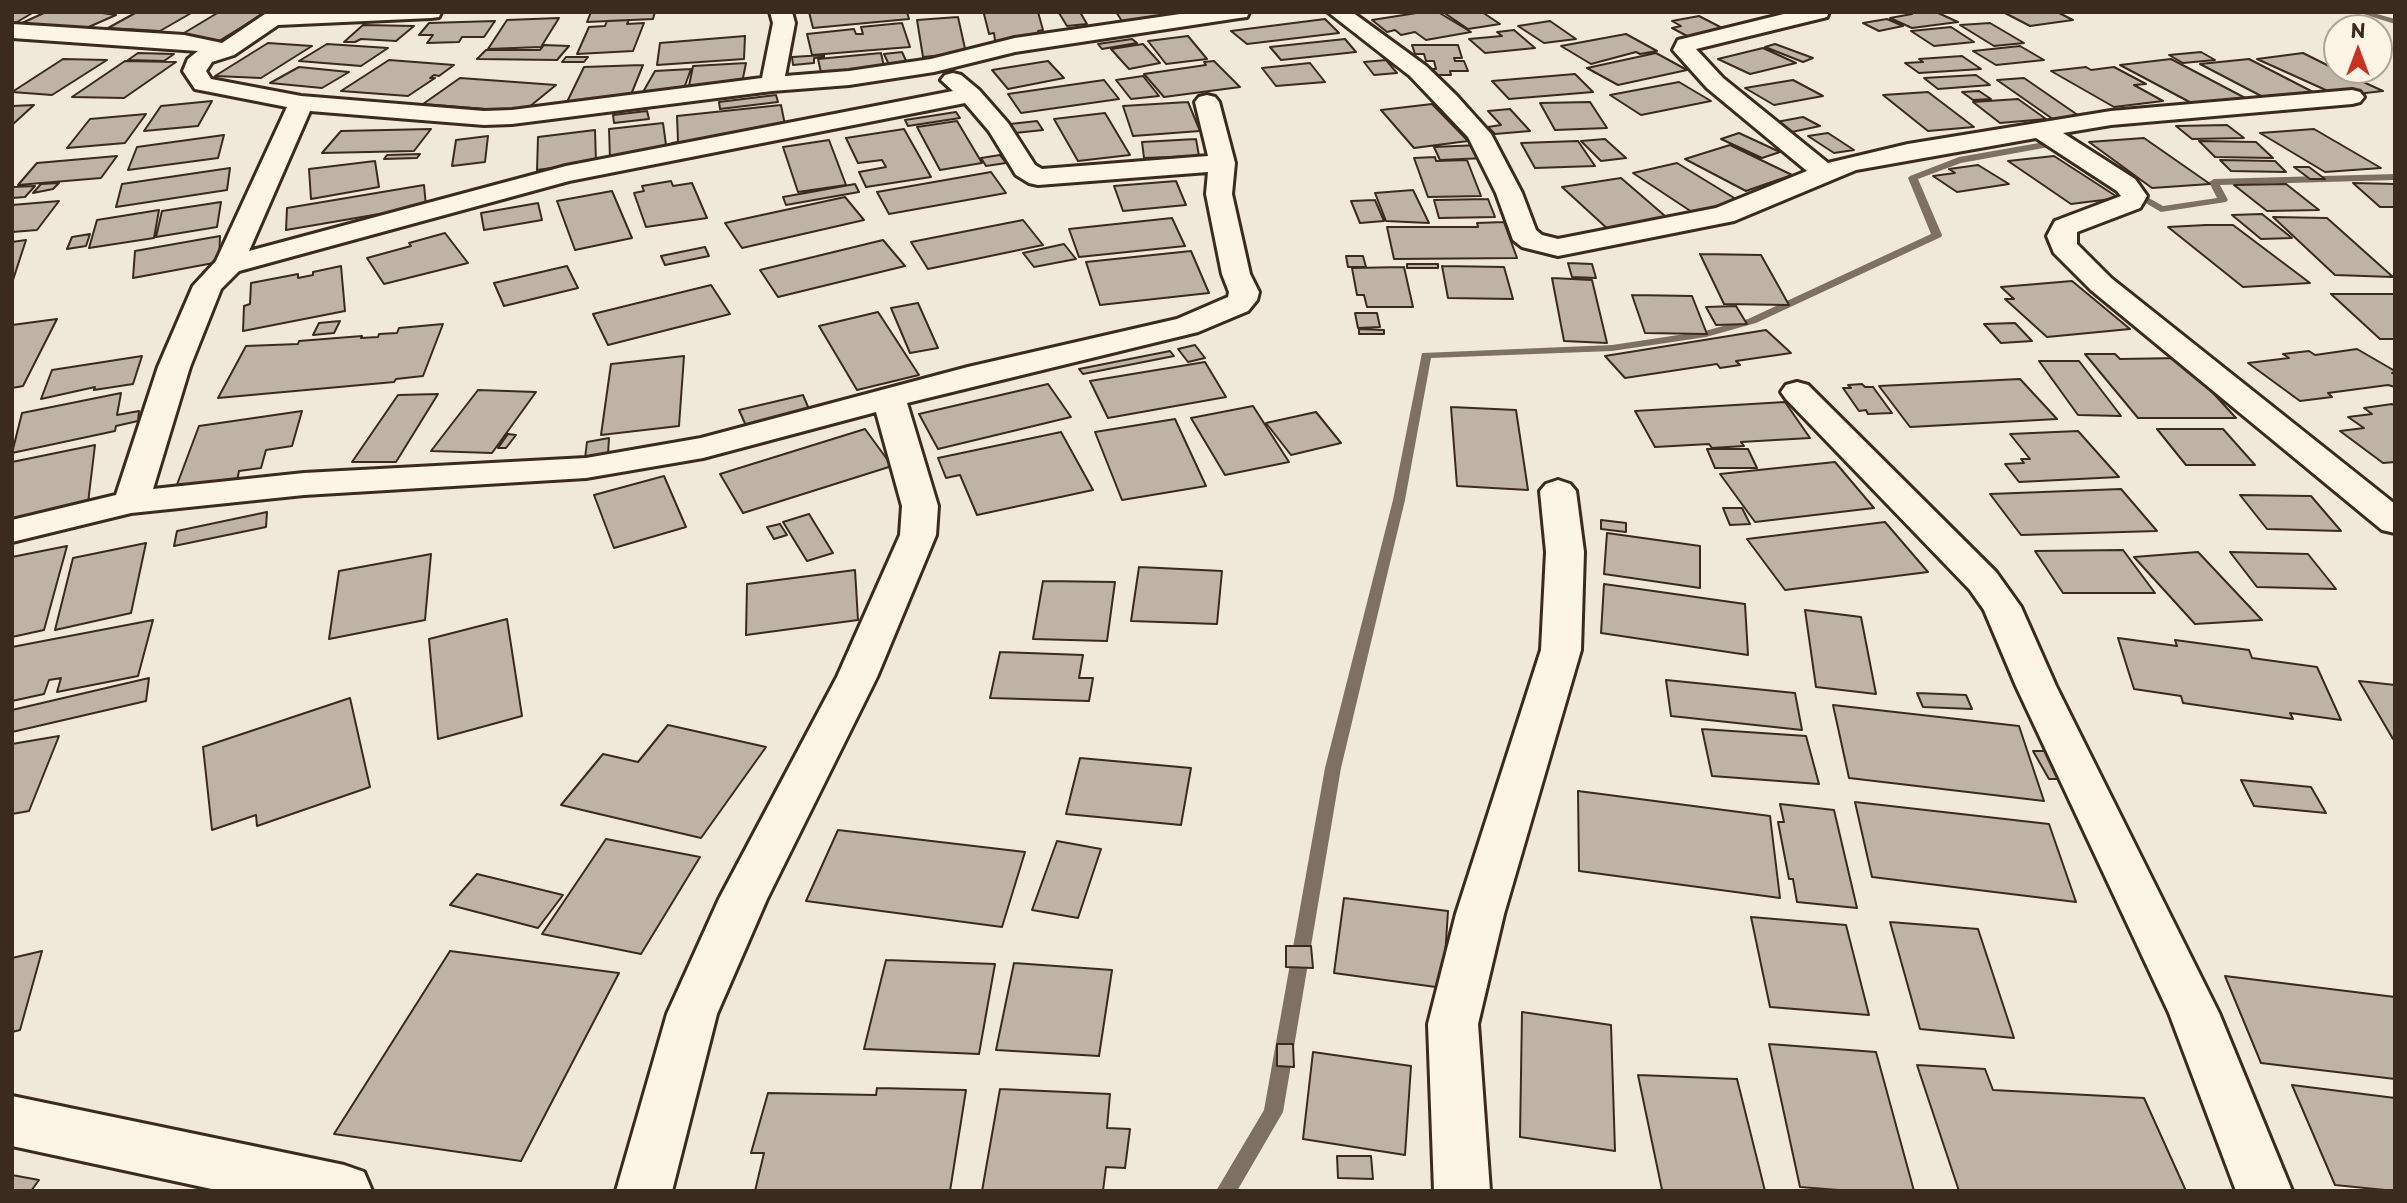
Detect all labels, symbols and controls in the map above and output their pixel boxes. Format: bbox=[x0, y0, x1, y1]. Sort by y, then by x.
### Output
north arrow bbox=[2323, 14, 2393, 84]
text: N bbox=[2350, 16, 2366, 44]

